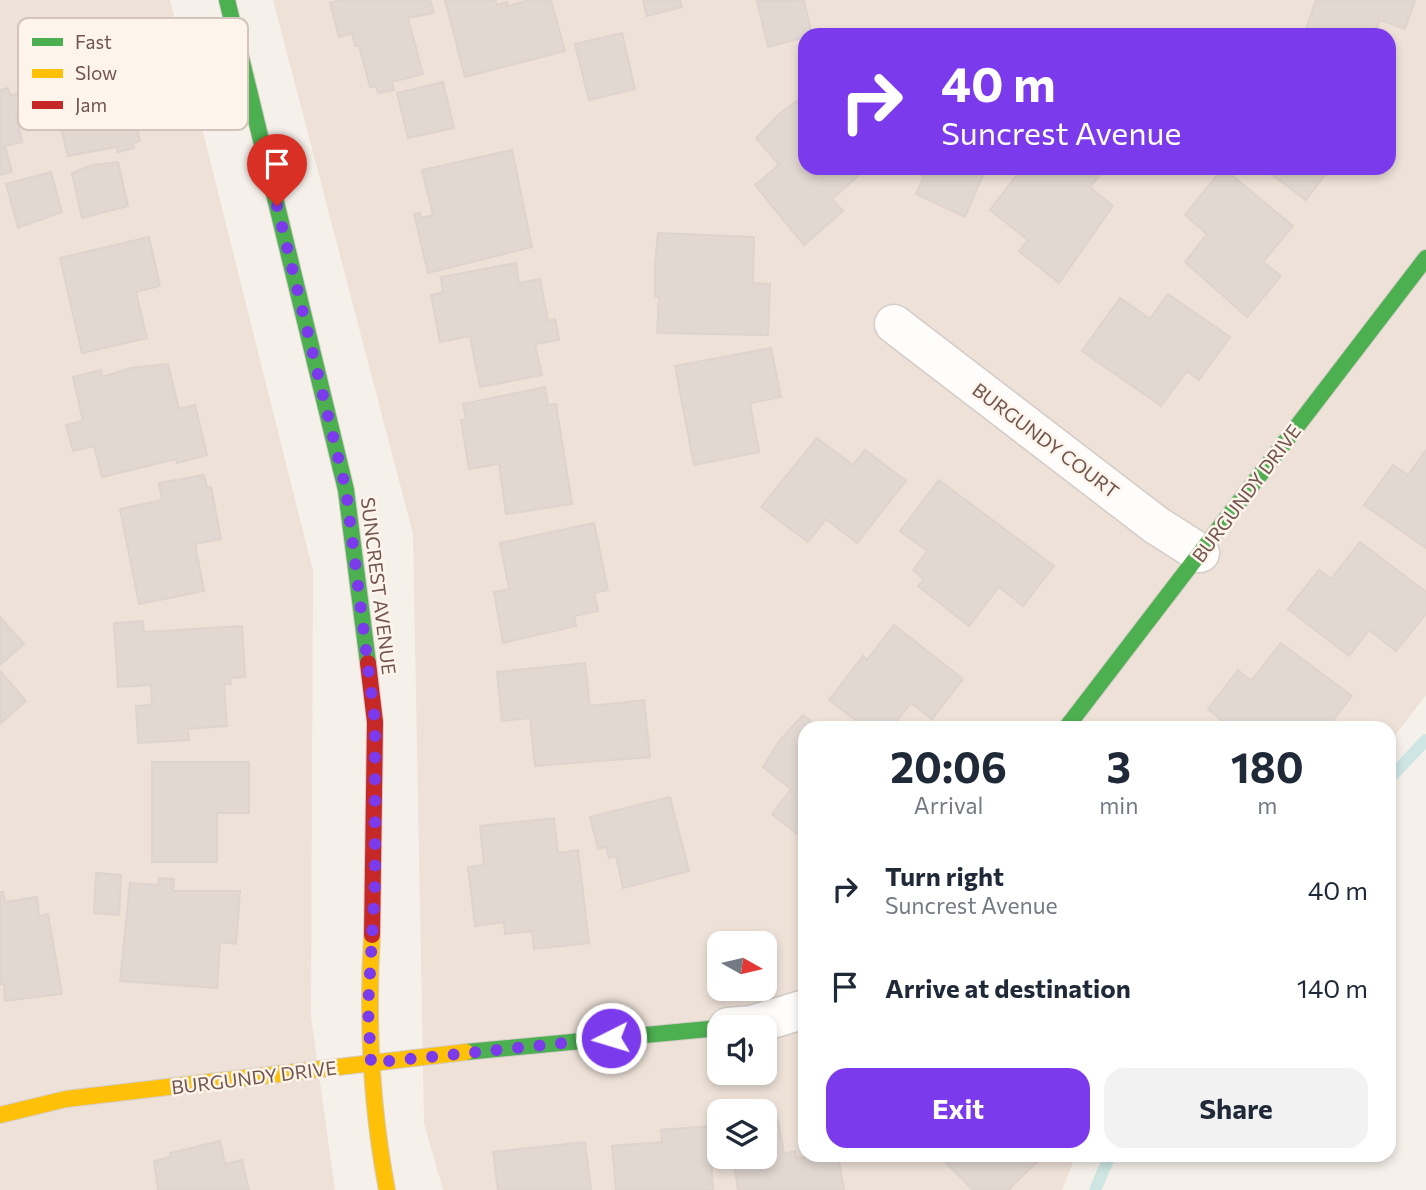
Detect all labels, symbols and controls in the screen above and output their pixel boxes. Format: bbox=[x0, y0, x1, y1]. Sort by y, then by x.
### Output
legend bbox=[18, 18, 248, 130]
text: Fast bbox=[75, 30, 112, 53]
text: 40 m bbox=[941, 52, 1056, 112]
icon: right bbox=[826, 56, 917, 147]
text: Slow bbox=[75, 61, 117, 84]
text: Jam bbox=[75, 93, 107, 116]
text: Suncrest Avenue bbox=[941, 112, 1181, 152]
pin bbox=[247, 134, 307, 206]
icon: arrive bbox=[258, 145, 296, 183]
street label: BURGUNDY COURT bbox=[968, 378, 1124, 502]
street label: BURGUNDY DRIVE bbox=[1187, 420, 1305, 566]
street label: SUNCREST AVENUE bbox=[357, 496, 401, 676]
text: 20:06 bbox=[890, 740, 1007, 792]
text: 3 bbox=[1107, 740, 1131, 792]
text: 180 bbox=[1231, 740, 1304, 792]
text: Arrival bbox=[914, 791, 983, 819]
text: min bbox=[1099, 791, 1138, 819]
text: m bbox=[1257, 791, 1277, 819]
text: Turn right bbox=[885, 860, 1004, 891]
icon: right bbox=[826, 870, 864, 908]
text: 40 m bbox=[1308, 874, 1368, 905]
text: Suncrest Avenue bbox=[885, 891, 1058, 919]
north arrow bbox=[707, 931, 777, 1001]
map controls bbox=[707, 931, 777, 1169]
icon: arrive bbox=[826, 968, 864, 1006]
text: Arrive at destination bbox=[885, 972, 1131, 1003]
text: 140 m bbox=[1297, 972, 1368, 1003]
position arrow bbox=[574, 1001, 648, 1075]
button: sound bbox=[707, 1015, 777, 1085]
street label: BURGUNDY DRIVE bbox=[170, 1055, 338, 1099]
button: Exit bbox=[826, 1068, 1090, 1148]
button: Share bbox=[1104, 1068, 1368, 1148]
button: layers bbox=[707, 1099, 777, 1169]

